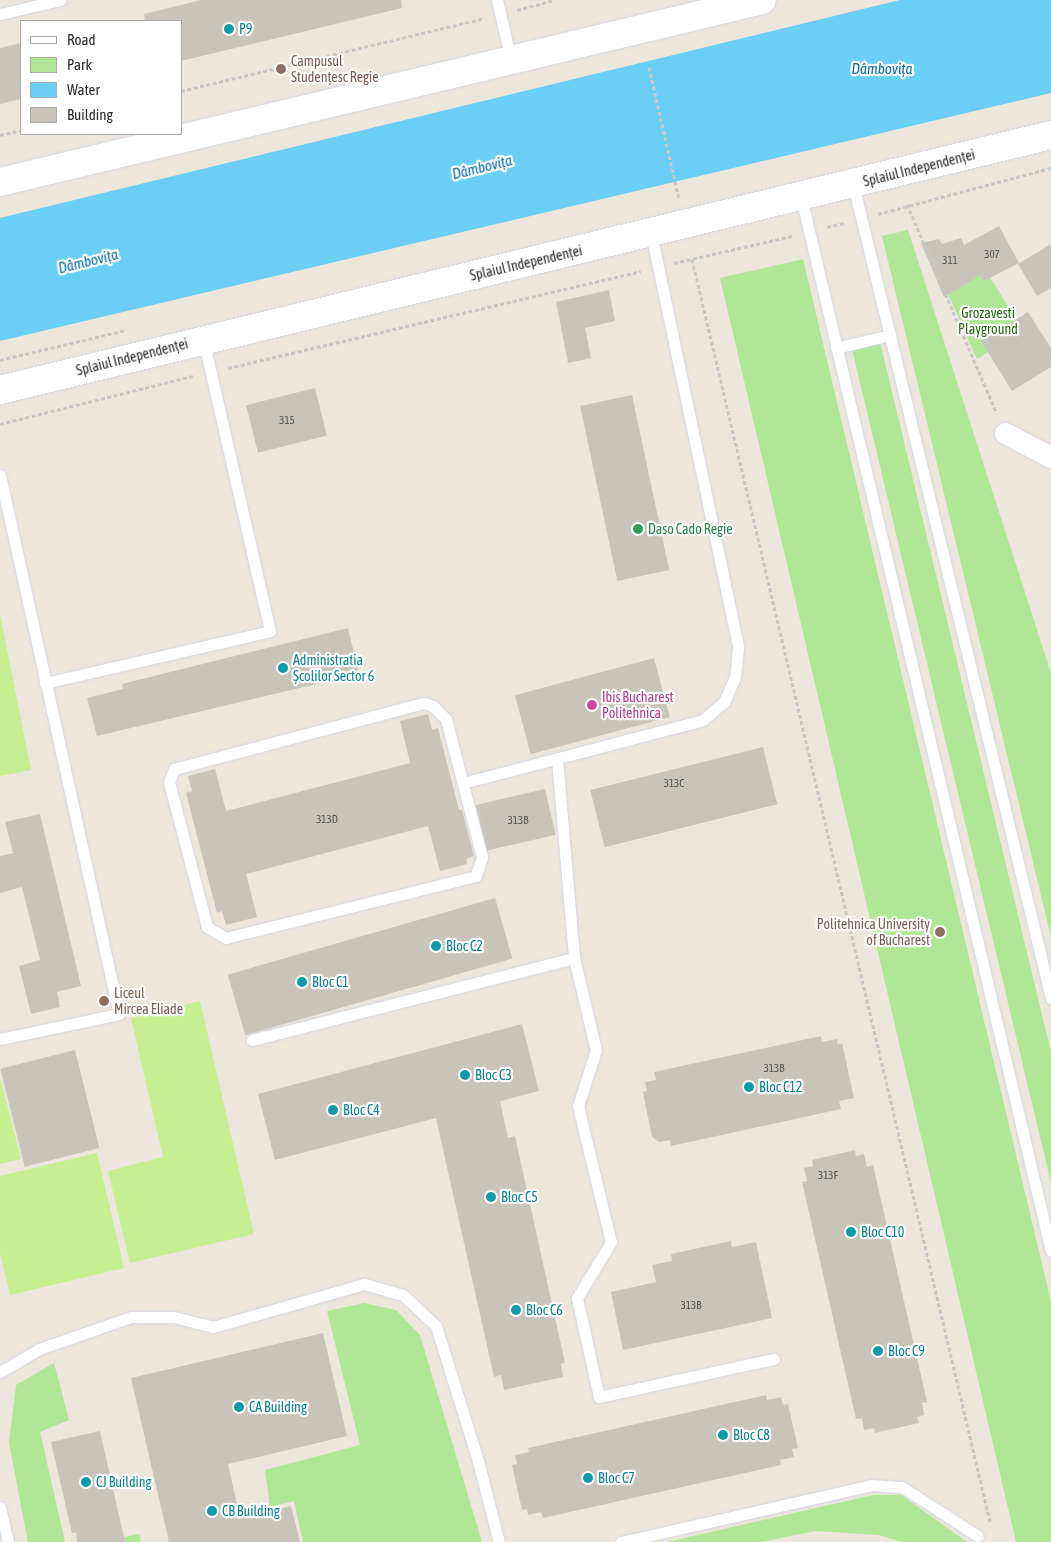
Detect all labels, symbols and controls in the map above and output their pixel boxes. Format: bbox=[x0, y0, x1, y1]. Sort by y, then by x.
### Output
legend bbox=[20, 20, 182, 135]
place label: P9 bbox=[239, 21, 252, 37]
marker: P9 bbox=[223, 23, 235, 35]
text: Road bbox=[67, 31, 96, 48]
place label: Campusul Studențesc Regie bbox=[291, 53, 379, 85]
text: Park bbox=[67, 56, 92, 73]
water label: Dâmbovița bbox=[852, 60, 912, 78]
marker: Campusul Studențesc Regie bbox=[275, 63, 287, 75]
text: Water bbox=[67, 81, 100, 98]
text: Building bbox=[67, 106, 113, 123]
street label: Splaiul Independenței bbox=[861, 146, 977, 190]
water label: Dâmbovița bbox=[450, 151, 514, 183]
street label: Splaiul Independenței bbox=[468, 242, 584, 284]
water label: Dâmbovița bbox=[56, 245, 120, 277]
house number: 307 bbox=[984, 247, 1000, 261]
house number: 311 bbox=[942, 253, 958, 267]
park label: Grozavesti Playground bbox=[958, 305, 1018, 338]
street label: Splaiul Independenței bbox=[74, 335, 190, 379]
house number: 315 bbox=[279, 413, 295, 427]
place label: Daso Cado Regie bbox=[648, 521, 733, 537]
marker: Daso Cado Regie bbox=[632, 523, 644, 535]
place label: Administratia Școlilor Sector 6 bbox=[293, 652, 374, 684]
marker: Administratia Școlilor Sector 6 bbox=[277, 662, 289, 674]
place label: Ibis Bucharest Politehnica bbox=[602, 689, 674, 722]
marker: Ibis Bucharest Politehnica bbox=[586, 699, 598, 711]
house number: 313C bbox=[664, 776, 684, 790]
house number: 313D bbox=[316, 812, 338, 826]
house number: 313B bbox=[508, 813, 528, 827]
place label: Politehnica University of Bucharest bbox=[817, 916, 930, 949]
marker: Politehnica University of Bucharest bbox=[934, 926, 946, 938]
place label: Bloc C2 bbox=[446, 938, 483, 954]
marker: Bloc C2 bbox=[430, 940, 442, 952]
place label: Bloc C1 bbox=[312, 974, 349, 990]
marker: Bloc C1 bbox=[296, 976, 308, 988]
place label: Liceul Mircea Eliade bbox=[114, 985, 183, 1018]
marker: Liceul Mircea Eliade bbox=[98, 995, 110, 1007]
house number: 313B bbox=[764, 1061, 784, 1075]
place label: Bloc C3 bbox=[475, 1067, 512, 1083]
marker: Bloc C3 bbox=[459, 1069, 471, 1081]
place label: Bloc C12 bbox=[759, 1079, 802, 1095]
marker: Bloc C12 bbox=[743, 1081, 755, 1093]
place label: Bloc C4 bbox=[343, 1102, 380, 1118]
marker: Bloc C4 bbox=[327, 1104, 339, 1116]
house number: 313F bbox=[818, 1168, 838, 1182]
place label: Bloc C5 bbox=[501, 1189, 538, 1205]
marker: Bloc C5 bbox=[485, 1191, 497, 1203]
place label: Bloc C10 bbox=[861, 1224, 904, 1240]
marker: Bloc C10 bbox=[845, 1226, 857, 1238]
house number: 313B bbox=[681, 1298, 701, 1312]
place label: Bloc C6 bbox=[526, 1302, 563, 1318]
marker: Bloc C6 bbox=[510, 1304, 522, 1316]
place label: Bloc C9 bbox=[888, 1343, 925, 1359]
marker: Bloc C9 bbox=[872, 1345, 884, 1357]
place label: CA Building bbox=[249, 1399, 307, 1415]
marker: CA Building bbox=[233, 1401, 245, 1413]
place label: Bloc C8 bbox=[733, 1427, 770, 1443]
marker: Bloc C8 bbox=[717, 1429, 729, 1441]
place label: Bloc C7 bbox=[598, 1470, 635, 1486]
marker: Bloc C7 bbox=[582, 1472, 594, 1484]
place label: CJ Building bbox=[96, 1474, 152, 1490]
marker: CJ Building bbox=[80, 1476, 92, 1488]
place label: CB Building bbox=[222, 1503, 280, 1519]
marker: CB Building bbox=[206, 1505, 218, 1517]

